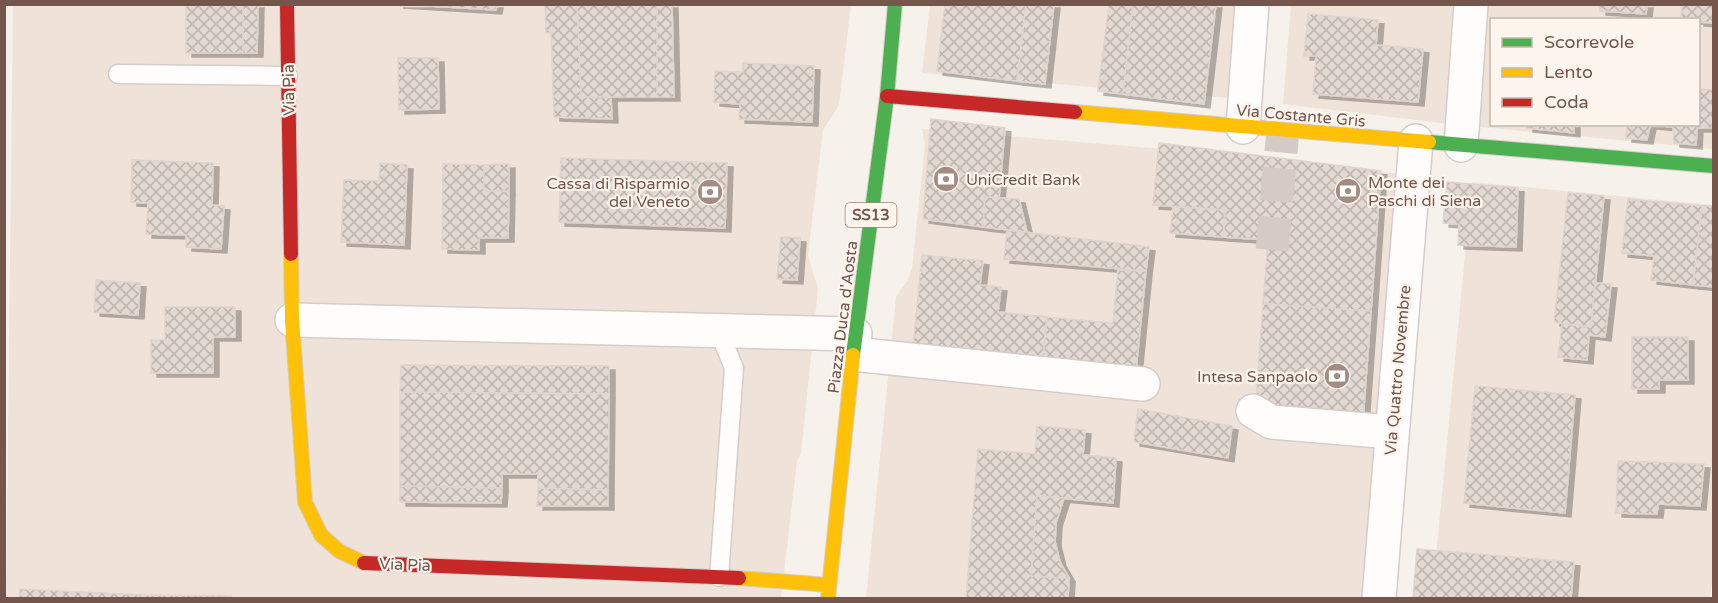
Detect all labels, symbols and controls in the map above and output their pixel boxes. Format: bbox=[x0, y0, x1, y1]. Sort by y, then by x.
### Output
legend bbox=[1490, 18, 1700, 126]
text: Scorrevole bbox=[1544, 31, 1634, 53]
text: Lento bbox=[1544, 61, 1593, 83]
street label: Via Pia bbox=[279, 64, 299, 116]
text: Coda bbox=[1544, 91, 1589, 113]
street label: Via Costante Gris bbox=[1235, 100, 1367, 132]
bank icon: UniCredit Bank bbox=[931, 164, 961, 194]
place label: UniCredit Bank bbox=[966, 170, 1081, 190]
place label: Monte dei Paschi di Siena bbox=[1368, 173, 1481, 211]
place label: Cassa di Risparmio del Veneto bbox=[546, 174, 690, 212]
bank icon: Monte dei Paschi di Siena bbox=[1333, 176, 1363, 206]
bank icon: Cassa di Risparmio del Veneto bbox=[695, 177, 725, 207]
road number: SS13 bbox=[846, 203, 896, 227]
street label: Piazza Duca d'Aosta bbox=[824, 240, 862, 395]
street label: Via Quattro Novembre bbox=[1381, 284, 1415, 456]
bank icon: Intesa Sanpaolo bbox=[1322, 361, 1352, 391]
place label: Intesa Sanpaolo bbox=[1197, 367, 1318, 387]
street label: Via Pia bbox=[379, 554, 431, 576]

